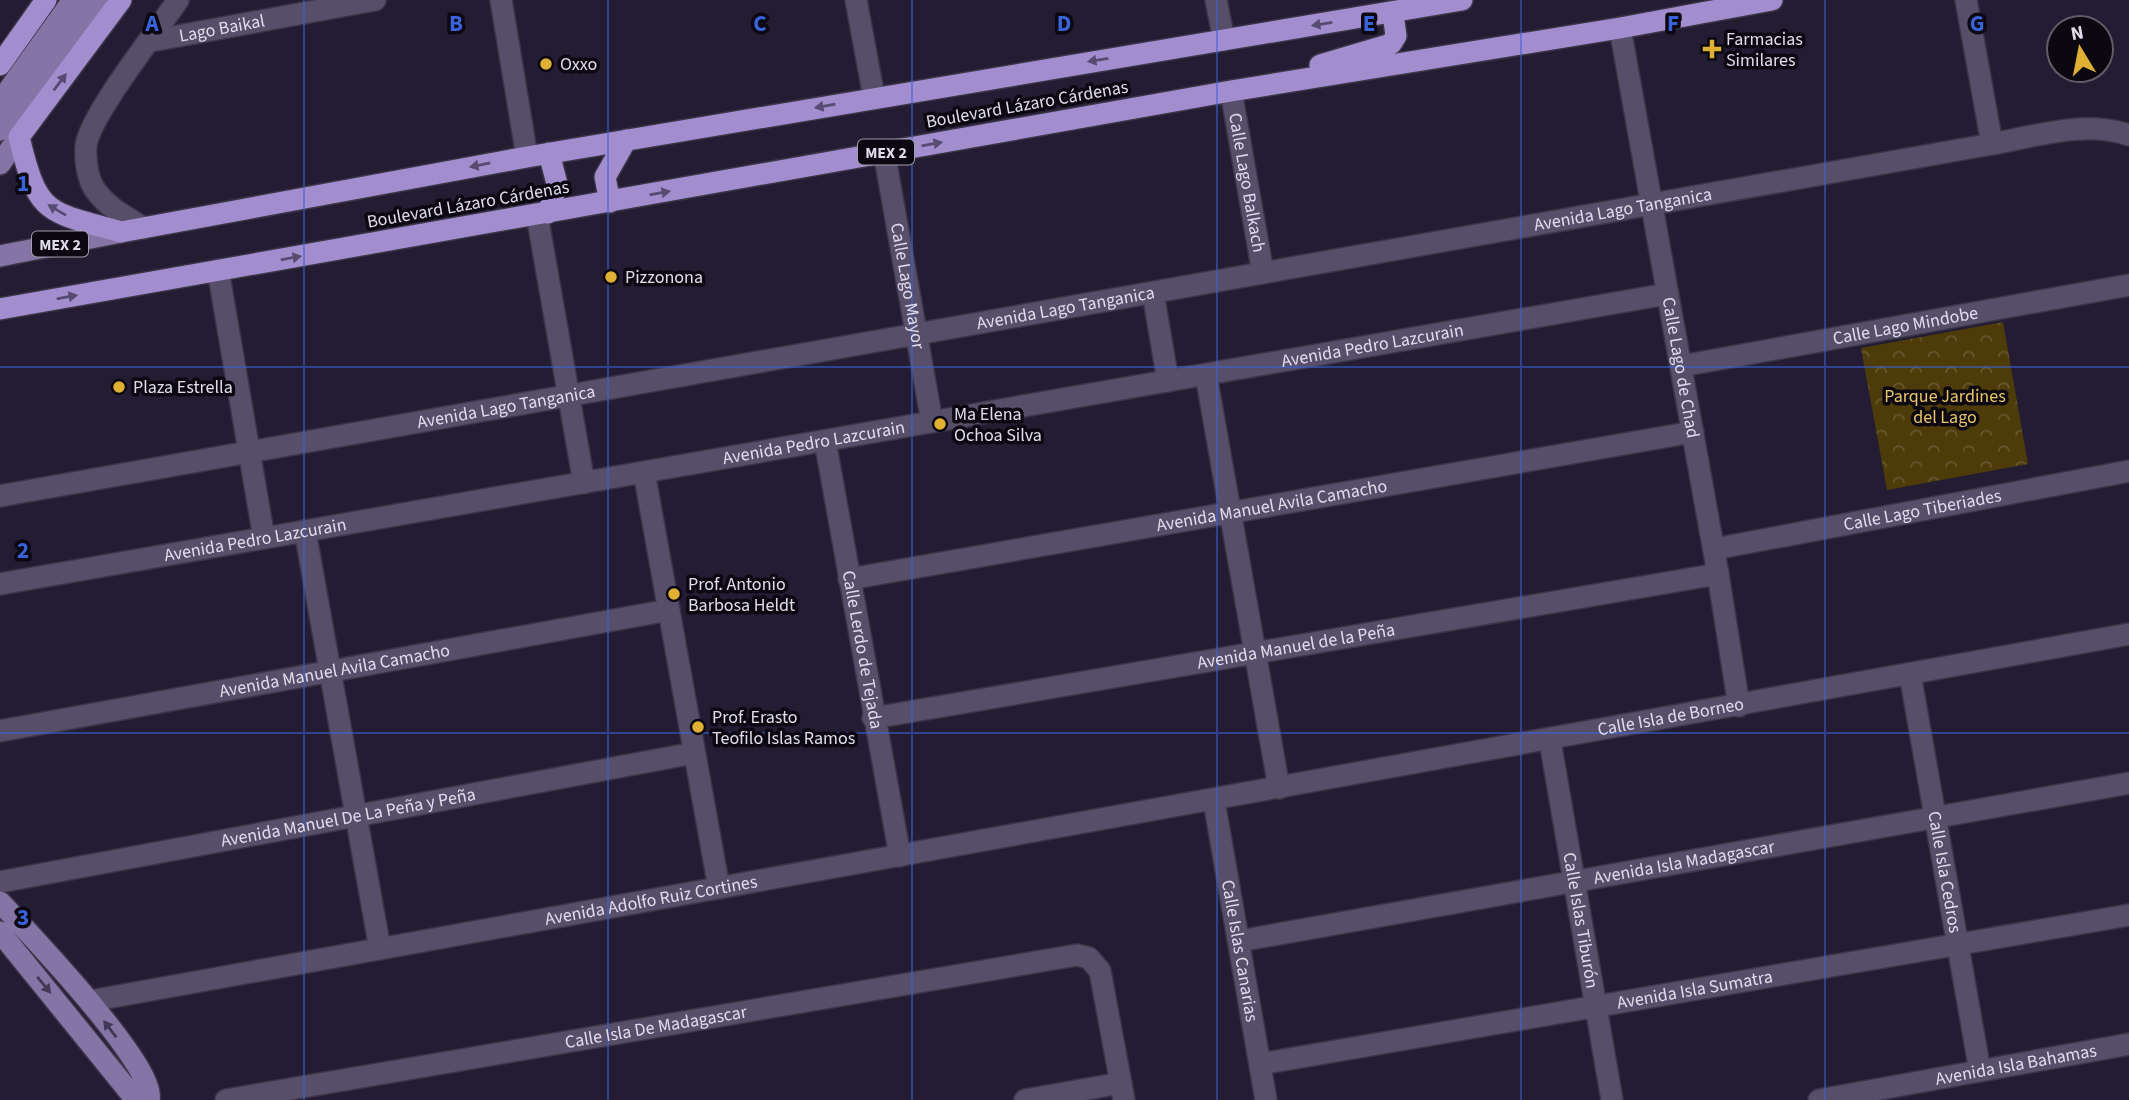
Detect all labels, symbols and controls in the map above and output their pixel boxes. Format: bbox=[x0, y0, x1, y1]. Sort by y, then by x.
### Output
text: A bbox=[144, 7, 159, 40]
text: B bbox=[449, 7, 463, 40]
text: C bbox=[753, 7, 767, 40]
text: D bbox=[1057, 7, 1071, 40]
text: E bbox=[1363, 7, 1375, 40]
text: F bbox=[1667, 7, 1679, 40]
text: G bbox=[1970, 7, 1984, 40]
street label: Lago Baikal bbox=[177, 8, 267, 49]
north arrow bbox=[2045, 14, 2115, 84]
one-way arrow bbox=[1311, 19, 1333, 30]
text: N bbox=[2069, 19, 2086, 48]
place label: Farmacias Similares bbox=[1726, 27, 1803, 73]
marker: Farmacias Similares bbox=[1704, 41, 1720, 57]
place label: Oxxo bbox=[560, 52, 597, 77]
one-way arrow bbox=[1087, 55, 1109, 66]
marker: Oxxo bbox=[538, 56, 554, 72]
one-way arrow bbox=[52, 73, 66, 91]
street label: Boulevard Lázaro Cárdenas bbox=[924, 74, 1130, 135]
one-way arrow bbox=[814, 101, 836, 112]
street label: Calle Lago Balkach bbox=[1222, 111, 1271, 254]
one-way arrow bbox=[921, 138, 943, 149]
road number: MEX 2 bbox=[858, 140, 914, 164]
one-way arrow bbox=[469, 160, 491, 171]
text: 1 bbox=[17, 167, 29, 200]
street label: Boulevard Lázaro Cárdenas bbox=[365, 174, 571, 235]
street label: Avenida Lago Tanganica bbox=[1532, 182, 1714, 238]
one-way arrow bbox=[649, 187, 671, 198]
one-way arrow bbox=[47, 204, 66, 217]
street label: Calle Lago Mayor bbox=[884, 221, 931, 352]
road number: MEX 2 bbox=[32, 232, 88, 256]
one-way arrow bbox=[280, 252, 302, 263]
place label: Pizzonona bbox=[625, 265, 703, 290]
marker: Pizzonona bbox=[603, 269, 619, 285]
street label: Avenida Lago Tanganica bbox=[975, 280, 1157, 336]
one-way arrow bbox=[56, 291, 78, 302]
street label: Calle Lago de Chad bbox=[1656, 295, 1705, 440]
street label: Calle Lago Mindobe bbox=[1831, 301, 1980, 351]
street label: Avenida Pedro Lazcurain bbox=[1279, 318, 1466, 374]
place label: Plaza Estrella bbox=[133, 375, 233, 400]
marker: Plaza Estrella bbox=[111, 379, 127, 395]
street label: Avenida Lago Tanganica bbox=[415, 379, 597, 435]
park label: Parque Jardines del Lago bbox=[1884, 384, 2006, 430]
place label: Ma Elena Ochoa Silva bbox=[954, 402, 1042, 448]
street label: Avenida Pedro Lazcurain bbox=[721, 415, 907, 471]
marker: Ma Elena Ochoa Silva bbox=[932, 416, 948, 432]
street label: Avenida Manuel Avila Camacho bbox=[1154, 474, 1389, 538]
street label: Calle Lago Tiberiades bbox=[1841, 483, 2004, 537]
street label: Avenida Pedro Lazcurain bbox=[162, 512, 348, 568]
text: 2 bbox=[17, 534, 29, 567]
street label: Calle Lerdo de Tejada bbox=[836, 568, 889, 731]
place label: Prof. Antonio Barbosa Heldt bbox=[688, 572, 795, 618]
marker: Prof. Antonio Barbosa Heldt bbox=[666, 586, 682, 602]
street label: Avenida Manuel de la Peña bbox=[1195, 617, 1397, 676]
street label: Avenida Manuel Avila Camacho bbox=[217, 638, 452, 704]
street label: Calle Isla de Borneo bbox=[1595, 692, 1746, 742]
place label: Prof. Erasto Teofilo Islas Ramos bbox=[712, 705, 855, 751]
marker: Prof. Erasto Teofilo Islas Ramos bbox=[690, 719, 706, 735]
street label: Avenida Manuel De La Peña y Peña bbox=[219, 782, 478, 854]
street label: Calle Isla Cedros bbox=[1921, 809, 1967, 935]
street label: Avenida Isla Madagascar bbox=[1592, 834, 1777, 891]
street label: Calle Islas Tiburón bbox=[1556, 850, 1605, 990]
street label: Avenida Adolfo Ruiz Cortines bbox=[543, 869, 759, 932]
street label: Calle Islas Canarias bbox=[1215, 878, 1264, 1024]
text: 3 bbox=[17, 901, 29, 934]
street label: Avenida Isla Sumatra bbox=[1615, 964, 1775, 1016]
one-way arrow bbox=[36, 975, 51, 993]
street label: Calle Isla De Madagascar bbox=[563, 999, 750, 1055]
one-way arrow bbox=[103, 1020, 118, 1038]
street label: Avenida Isla Bahamas bbox=[1933, 1038, 2099, 1092]

